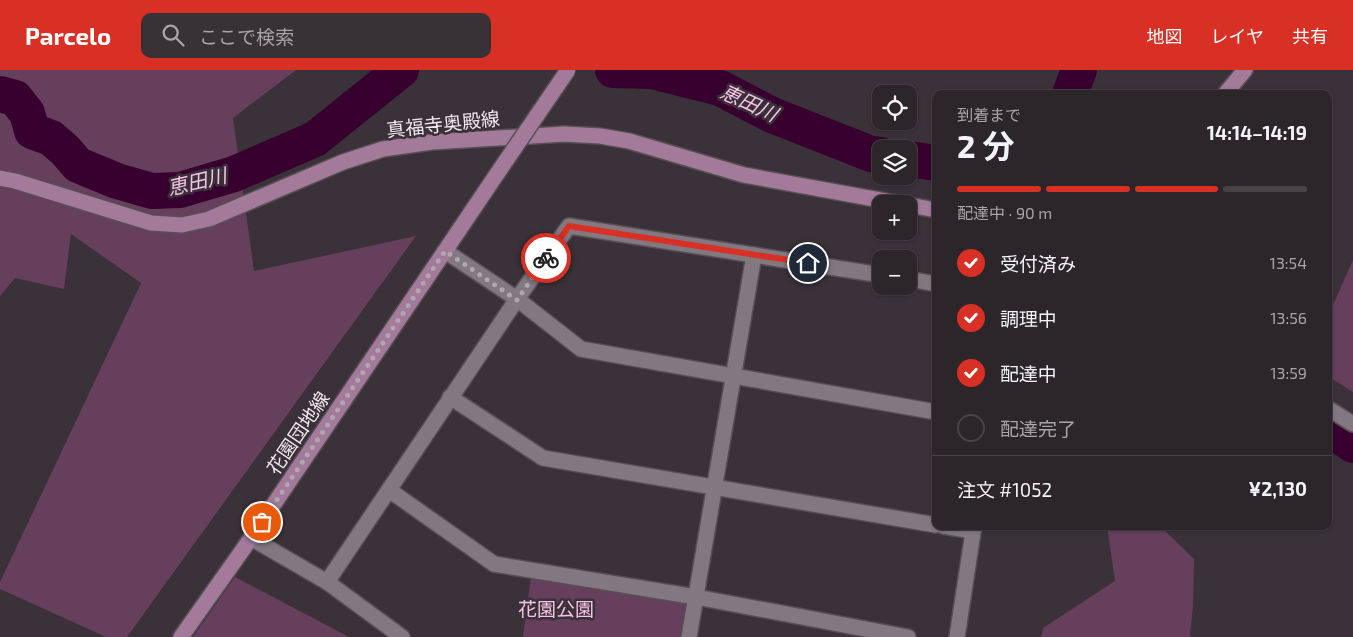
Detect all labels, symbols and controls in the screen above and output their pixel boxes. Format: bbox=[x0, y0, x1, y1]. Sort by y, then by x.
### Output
search box bbox=[141, 13, 491, 58]
text: Parcelo bbox=[25, 21, 111, 50]
icon: search bbox=[159, 21, 187, 49]
text: ここで検索 bbox=[199, 25, 294, 48]
text: 地図 bbox=[1147, 25, 1183, 47]
text: レイヤ bbox=[1211, 25, 1264, 47]
text: 共有 bbox=[1292, 25, 1328, 47]
water label: 恵田川 bbox=[717, 79, 783, 126]
map controls bbox=[872, 85, 917, 295]
button: locate bbox=[872, 85, 917, 130]
text: 到着まで bbox=[957, 105, 1021, 124]
street label: 真福寺奥殿線 bbox=[385, 106, 501, 141]
text: 14:14–14:19 bbox=[1207, 121, 1307, 144]
text: 2 分 bbox=[957, 126, 1015, 164]
button: layers bbox=[872, 140, 917, 185]
water label: 恵田川 bbox=[165, 162, 231, 199]
button: + bbox=[872, 195, 917, 240]
text: 配達中 · 90 m bbox=[957, 203, 1052, 222]
courier bbox=[521, 233, 571, 283]
pin bbox=[787, 242, 829, 284]
icon: bike bbox=[532, 244, 560, 272]
icon: home bbox=[794, 249, 822, 277]
icon: check bbox=[957, 249, 985, 277]
button: − bbox=[872, 250, 917, 295]
text: 受付済み bbox=[1000, 252, 1076, 275]
text: 13:54 bbox=[1270, 253, 1307, 272]
icon: check bbox=[957, 304, 985, 332]
text: 調理中 bbox=[1000, 307, 1057, 330]
text: 13:56 bbox=[1270, 308, 1307, 327]
icon: check bbox=[957, 359, 985, 387]
text: 配達中 bbox=[1000, 362, 1057, 385]
text: 13:59 bbox=[1270, 363, 1307, 382]
street label: 花園団地線 bbox=[261, 387, 334, 479]
text: 配達完了 bbox=[1000, 417, 1076, 440]
text: ¥2,130 bbox=[1249, 477, 1307, 500]
text: 注文 #1052 bbox=[957, 478, 1052, 501]
pin bbox=[241, 501, 283, 543]
icon: bag bbox=[248, 508, 276, 536]
park label: 花園公園 bbox=[518, 597, 594, 620]

